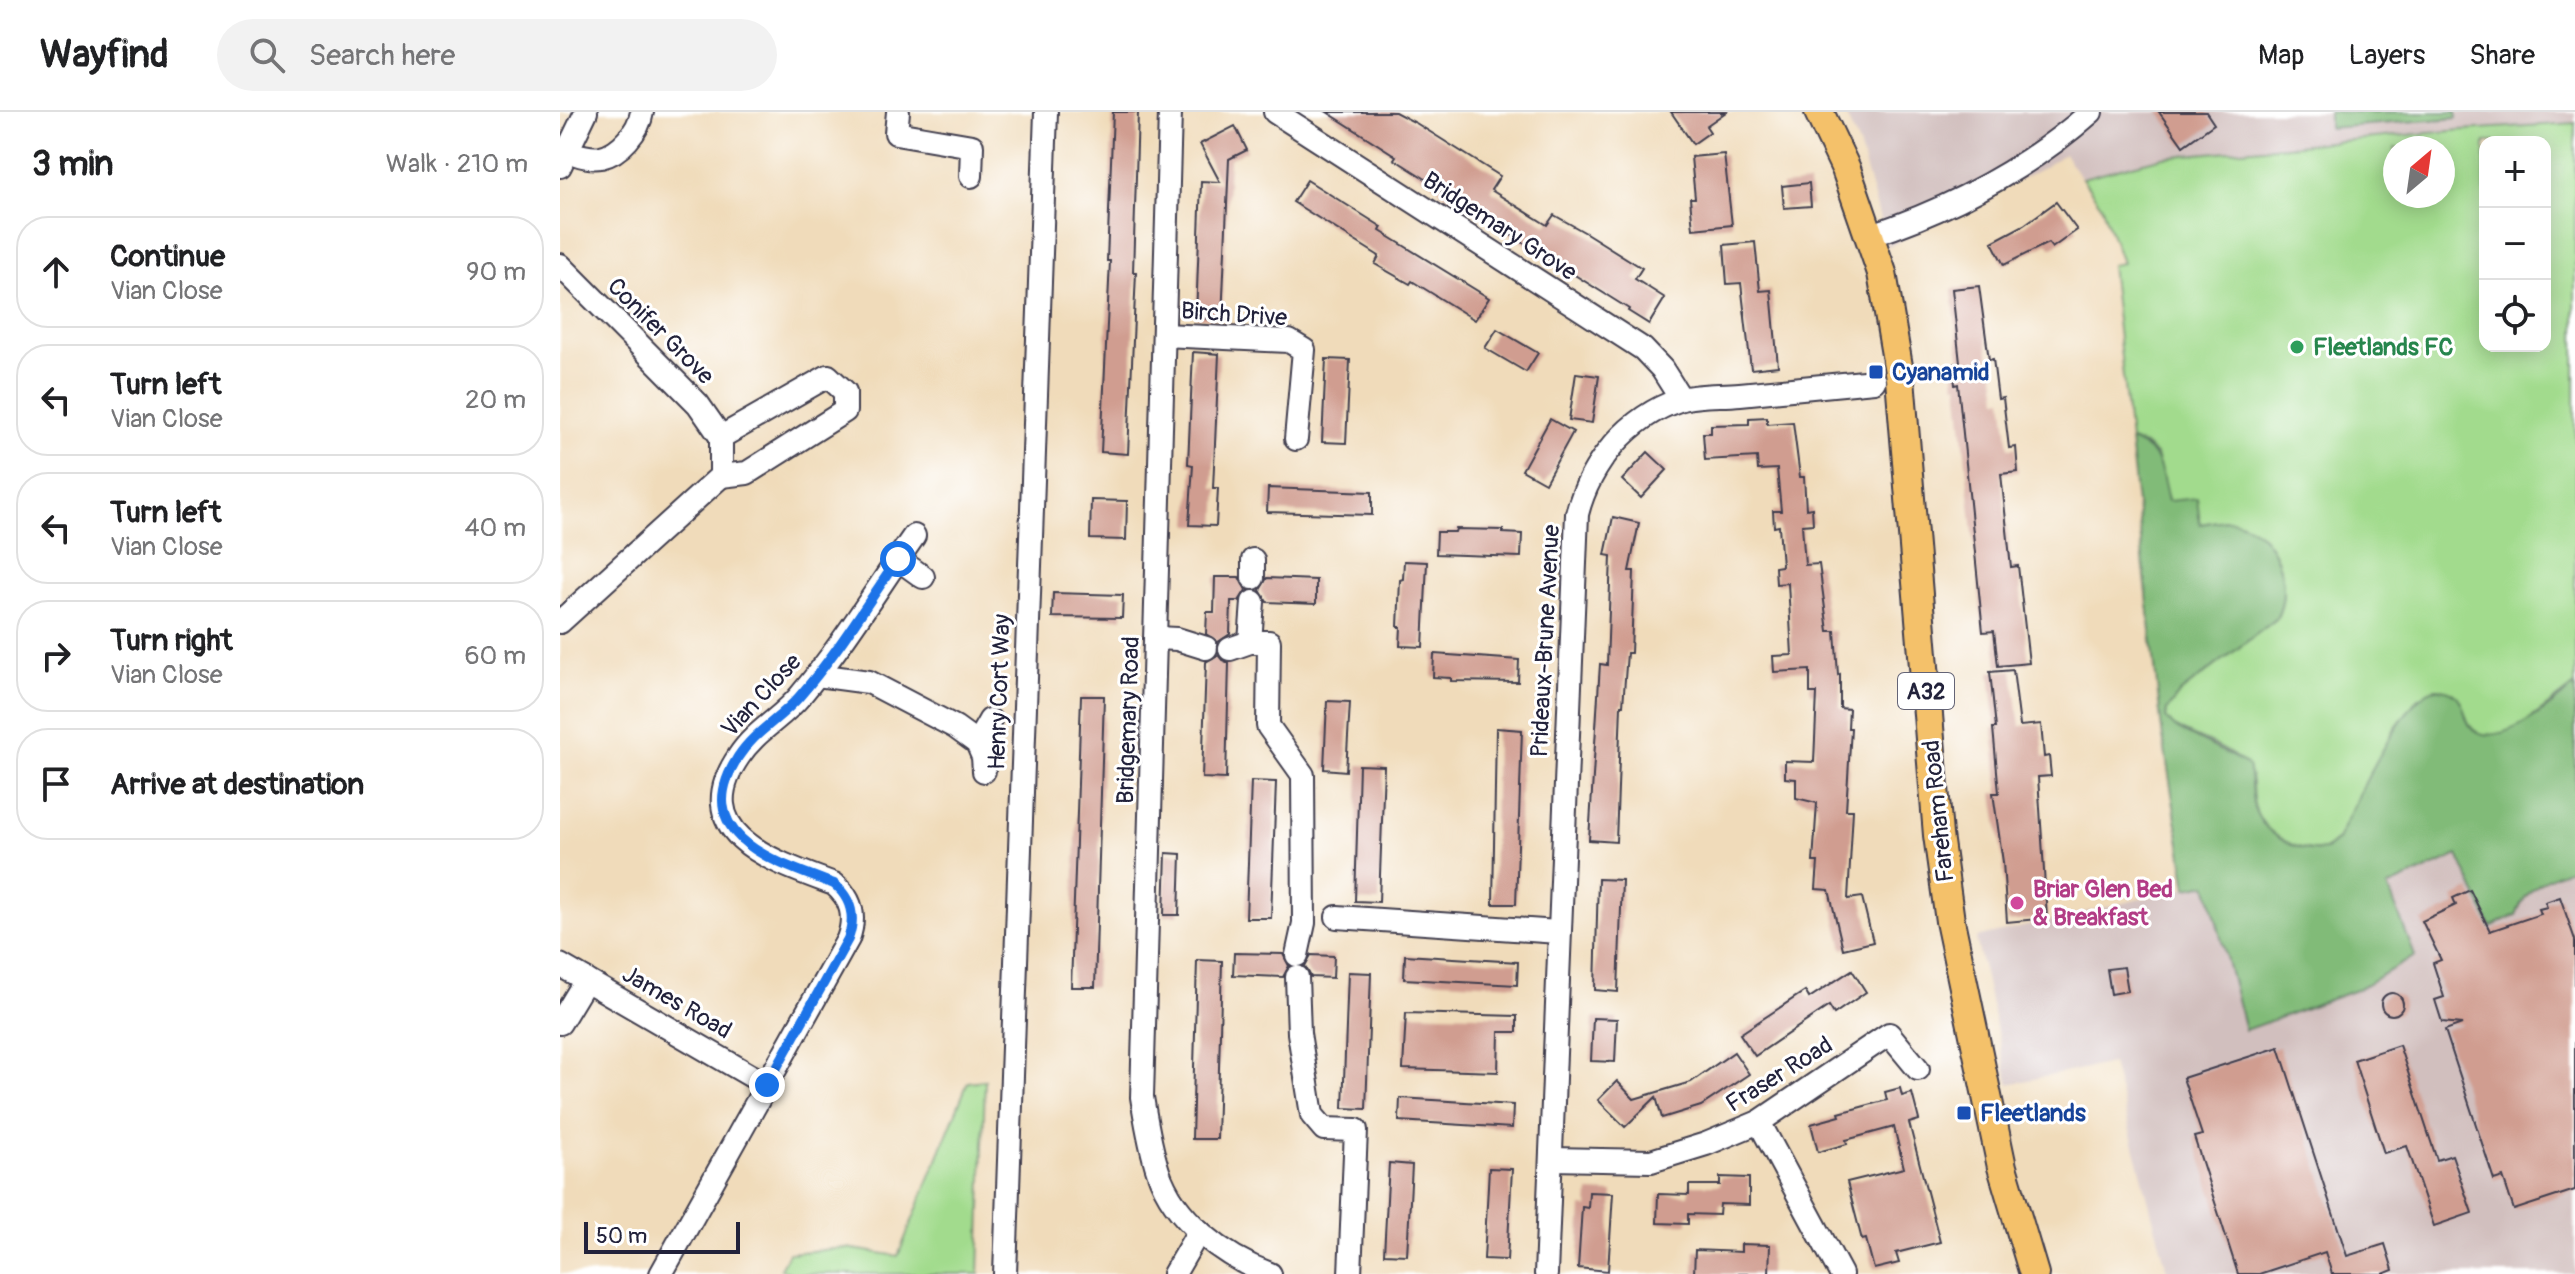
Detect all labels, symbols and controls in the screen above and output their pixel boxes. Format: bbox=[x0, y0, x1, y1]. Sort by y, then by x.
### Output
search box bbox=[217, 19, 777, 91]
text: Wayfind bbox=[40, 31, 169, 79]
icon: search bbox=[245, 33, 289, 77]
text: Search here bbox=[309, 37, 455, 74]
text: Map bbox=[2258, 38, 2304, 73]
text: Layers bbox=[2348, 38, 2425, 73]
text: Share bbox=[2469, 38, 2535, 73]
north arrow bbox=[2383, 136, 2455, 208]
map controls bbox=[2479, 136, 2551, 352]
button: + bbox=[2479, 136, 2551, 208]
text: 3 min bbox=[32, 143, 114, 186]
text: Walk · 210 m bbox=[386, 148, 528, 180]
street label: Bridgemary Grove bbox=[1417, 166, 1582, 287]
button: − bbox=[2479, 208, 2551, 280]
text: Continue bbox=[110, 238, 225, 275]
icon: ahead bbox=[34, 250, 78, 294]
text: 90 m bbox=[466, 256, 526, 288]
street label: Conifer Grove bbox=[601, 272, 720, 391]
text: Vian Close bbox=[110, 275, 223, 307]
button: locate bbox=[2479, 280, 2551, 352]
street label: Birch Drive bbox=[1180, 296, 1288, 333]
place label: Fleetlands FC bbox=[2313, 333, 2453, 362]
marker: Fleetlands FC bbox=[2288, 338, 2306, 356]
place label: Cyanamid bbox=[1892, 358, 1990, 387]
marker: Cyanamid bbox=[1867, 363, 1885, 381]
text: Turn left bbox=[110, 366, 221, 403]
icon: left bbox=[34, 378, 78, 422]
text: 20 m bbox=[465, 384, 526, 416]
text: Vian Close bbox=[110, 403, 223, 435]
text: Turn left bbox=[110, 494, 221, 531]
icon: left bbox=[34, 506, 78, 550]
text: 40 m bbox=[464, 512, 526, 544]
street label: Prideaux-Brune Avenue bbox=[1525, 524, 1566, 758]
text: Vian Close bbox=[110, 531, 223, 563]
route start bbox=[880, 541, 916, 577]
street label: Henry Cort Way bbox=[982, 613, 1017, 771]
text: Turn right bbox=[110, 622, 233, 659]
icon: right bbox=[34, 634, 78, 678]
street label: Bridgemary Road bbox=[1111, 636, 1146, 804]
text: 60 m bbox=[464, 640, 526, 672]
street label: Vian Close bbox=[715, 647, 807, 743]
text: Vian Close bbox=[110, 659, 223, 691]
road number: A32 bbox=[1898, 673, 1954, 709]
street label: Fareham Road bbox=[1917, 738, 1960, 883]
icon: arrive bbox=[34, 762, 78, 806]
text: Arrive at destination bbox=[110, 766, 364, 803]
place label: Briar Glen Bed & Breakfast bbox=[2033, 875, 2173, 932]
marker: Briar Glen Bed & Breakfast bbox=[2008, 894, 2026, 912]
street label: James Road bbox=[617, 960, 737, 1045]
street label: Fraser Road bbox=[1721, 1030, 1838, 1119]
route end bbox=[749, 1067, 785, 1103]
place label: Fleetlands bbox=[1980, 1099, 2086, 1128]
marker: Fleetlands bbox=[1955, 1104, 1973, 1122]
scale bar bbox=[584, 1218, 740, 1254]
text: 50 m bbox=[596, 1222, 647, 1250]

